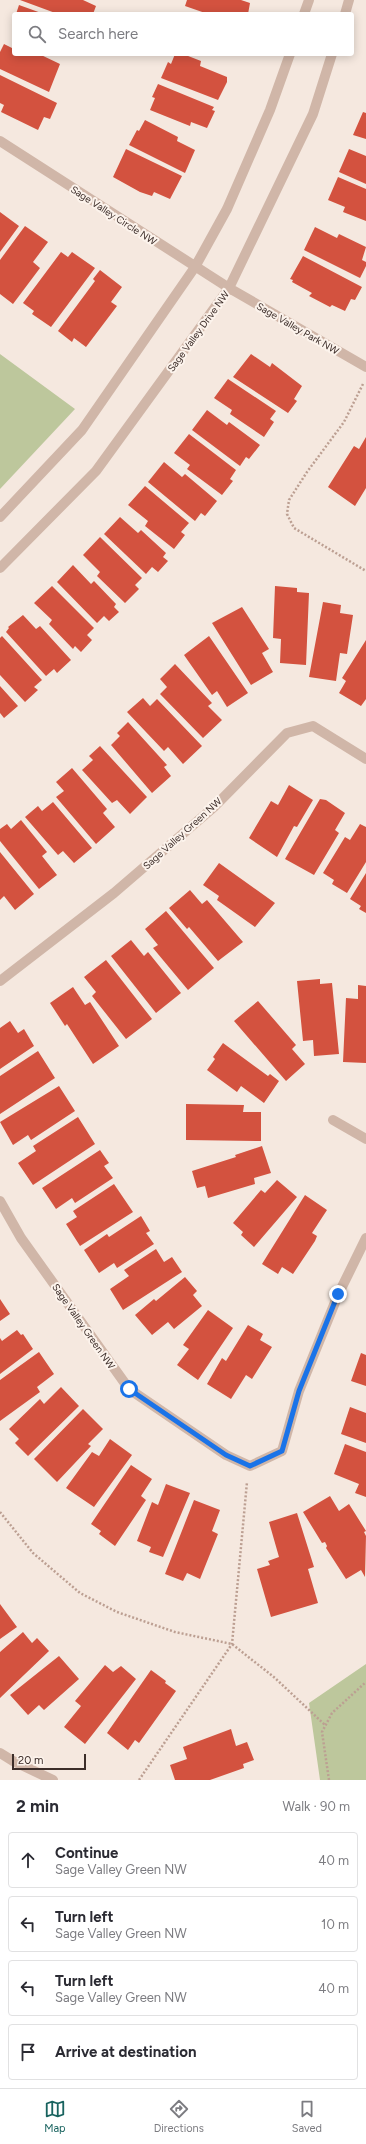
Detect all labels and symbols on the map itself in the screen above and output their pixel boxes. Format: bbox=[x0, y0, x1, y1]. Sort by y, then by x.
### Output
street label: Sage Valley Circle NW bbox=[68, 183, 159, 248]
street label: Sage Valley Drive NW bbox=[165, 288, 232, 374]
street label: Sage Valley Park NW bbox=[254, 300, 342, 357]
street label: Sage Valley Green NW bbox=[140, 794, 225, 872]
street label: Sage Valley Green NW bbox=[49, 1281, 118, 1372]
route end bbox=[329, 1285, 347, 1303]
route start bbox=[120, 1380, 138, 1398]
scale bar bbox=[12, 1752, 86, 1771]

